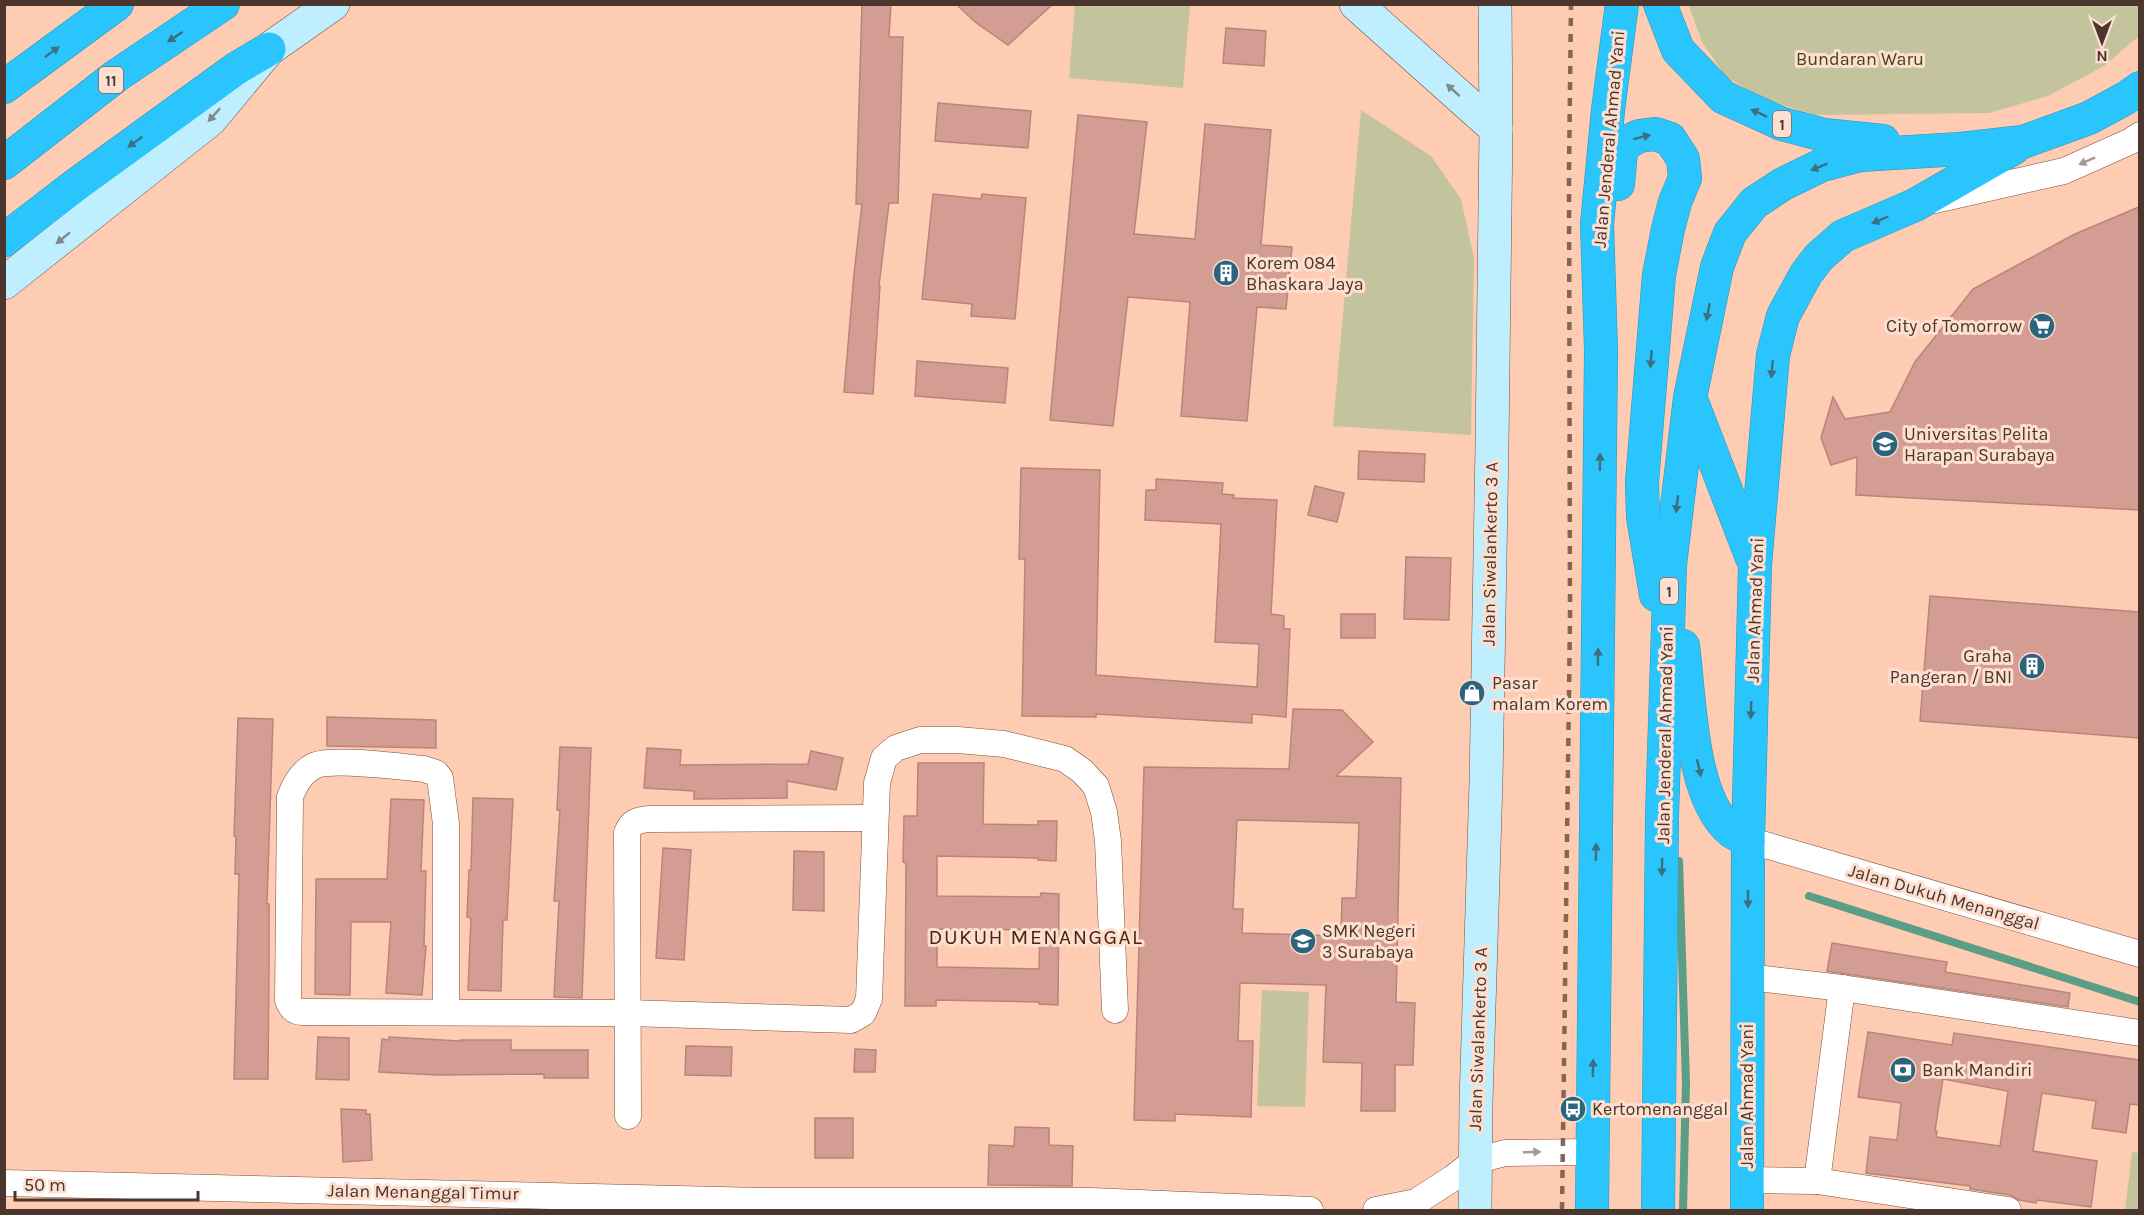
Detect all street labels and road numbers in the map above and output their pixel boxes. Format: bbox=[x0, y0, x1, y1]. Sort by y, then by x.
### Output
street label: Jalan Jenderal Ahmad Yani bbox=[1589, 29, 1629, 249]
road number: 11 bbox=[99, 67, 123, 93]
road number: 1 bbox=[1773, 111, 1791, 137]
street label: Jalan Siwalankerto 3 A bbox=[1477, 462, 1503, 646]
street label: Jalan Ahmad Yani bbox=[1741, 537, 1769, 683]
road number: 1 bbox=[1660, 578, 1678, 604]
street label: Jalan Jenderal Ahmad Yani bbox=[1652, 626, 1678, 844]
street label: Jalan Dukuh Menanggal bbox=[1846, 859, 2042, 935]
street label: Jalan Siwalankerto 3 A bbox=[1464, 947, 1492, 1131]
street label: Jalan Ahmad Yani bbox=[1736, 1023, 1758, 1169]
street label: Jalan Menanggal Timur bbox=[327, 1179, 519, 1205]

